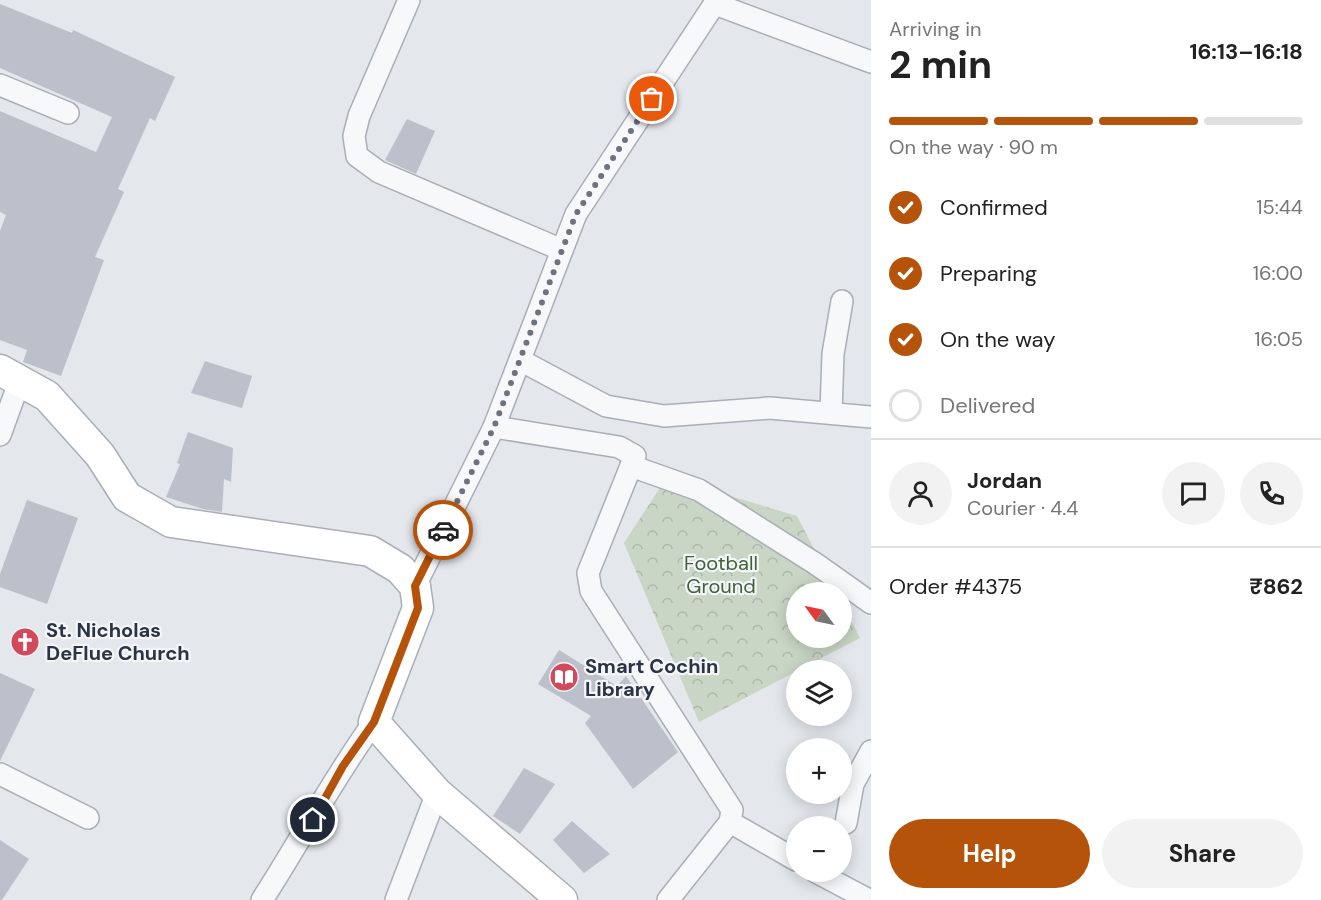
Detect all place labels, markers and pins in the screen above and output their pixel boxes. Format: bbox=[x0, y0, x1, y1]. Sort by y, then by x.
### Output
pin bbox=[626, 73, 677, 124]
place label: St. Nicholas DeFlue Church bbox=[46, 617, 190, 666]
church icon: St. Nicholas DeFlue Church bbox=[9, 626, 41, 658]
place label: Smart Cochin Library bbox=[585, 653, 718, 702]
library icon: Smart Cochin Library bbox=[548, 661, 580, 693]
pin bbox=[287, 794, 338, 845]

